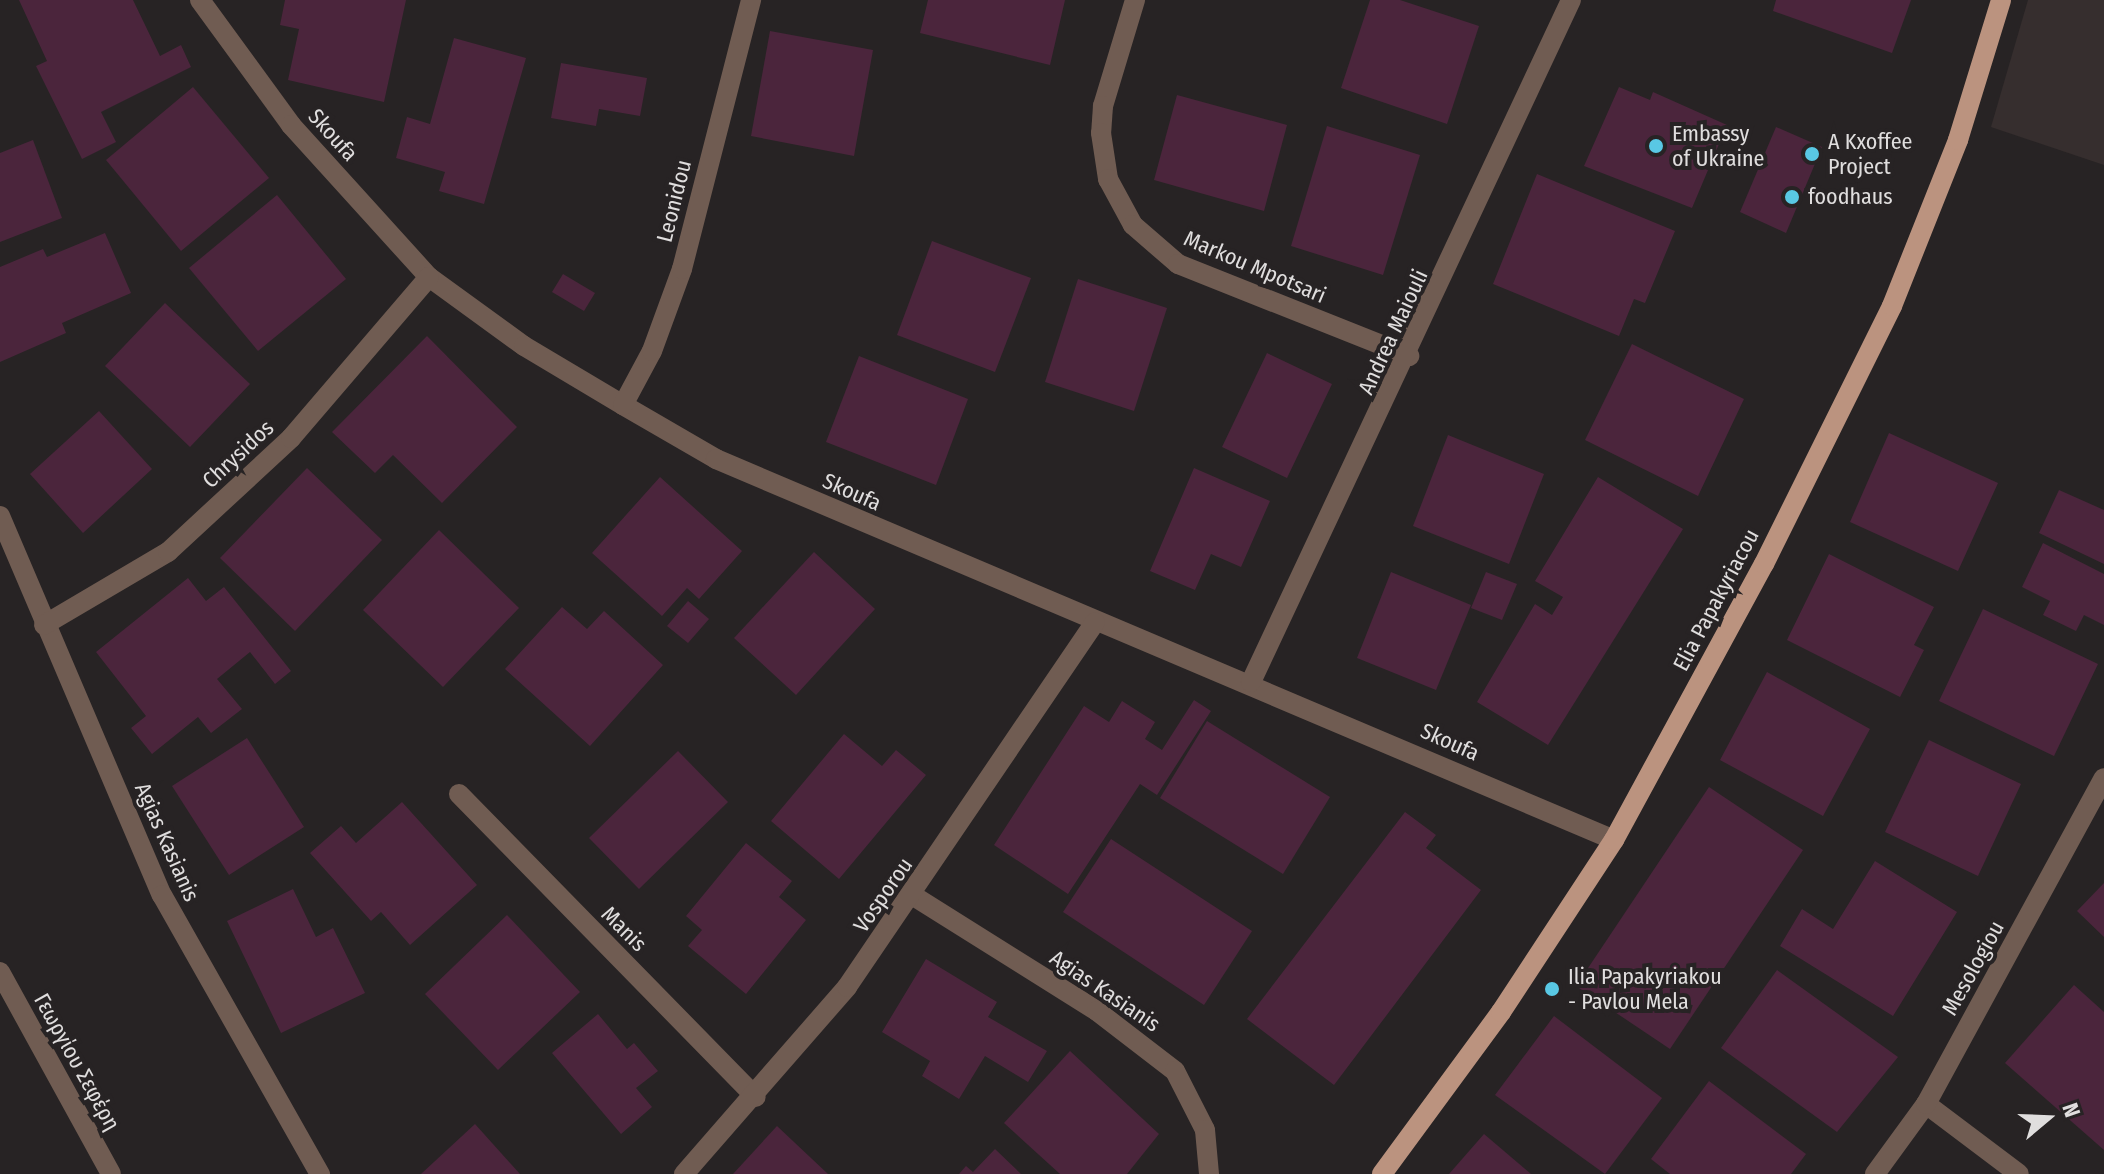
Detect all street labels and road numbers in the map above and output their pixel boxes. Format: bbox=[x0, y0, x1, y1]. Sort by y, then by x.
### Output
street label: Skoufa bbox=[303, 103, 363, 167]
street label: Leonidou bbox=[651, 157, 697, 245]
street label: Markou Mpotsari bbox=[1180, 225, 1330, 309]
street label: Andrea Maiouli bbox=[1353, 265, 1433, 399]
street label: Chrysidos bbox=[197, 414, 279, 494]
street label: Skoufa bbox=[819, 468, 885, 516]
street label: Elia Papakyriacou bbox=[1667, 524, 1765, 676]
street label: Skoufa bbox=[1417, 718, 1483, 766]
street label: Agias Kasianis bbox=[129, 779, 205, 905]
street label: Vosporou bbox=[848, 853, 918, 937]
street label: Manis bbox=[596, 901, 652, 957]
street label: Mesologiou bbox=[1936, 916, 2010, 1020]
street label: Agias Kasianis bbox=[1045, 945, 1165, 1037]
street label: Γεωργίου Σεφέρη bbox=[28, 989, 126, 1135]

